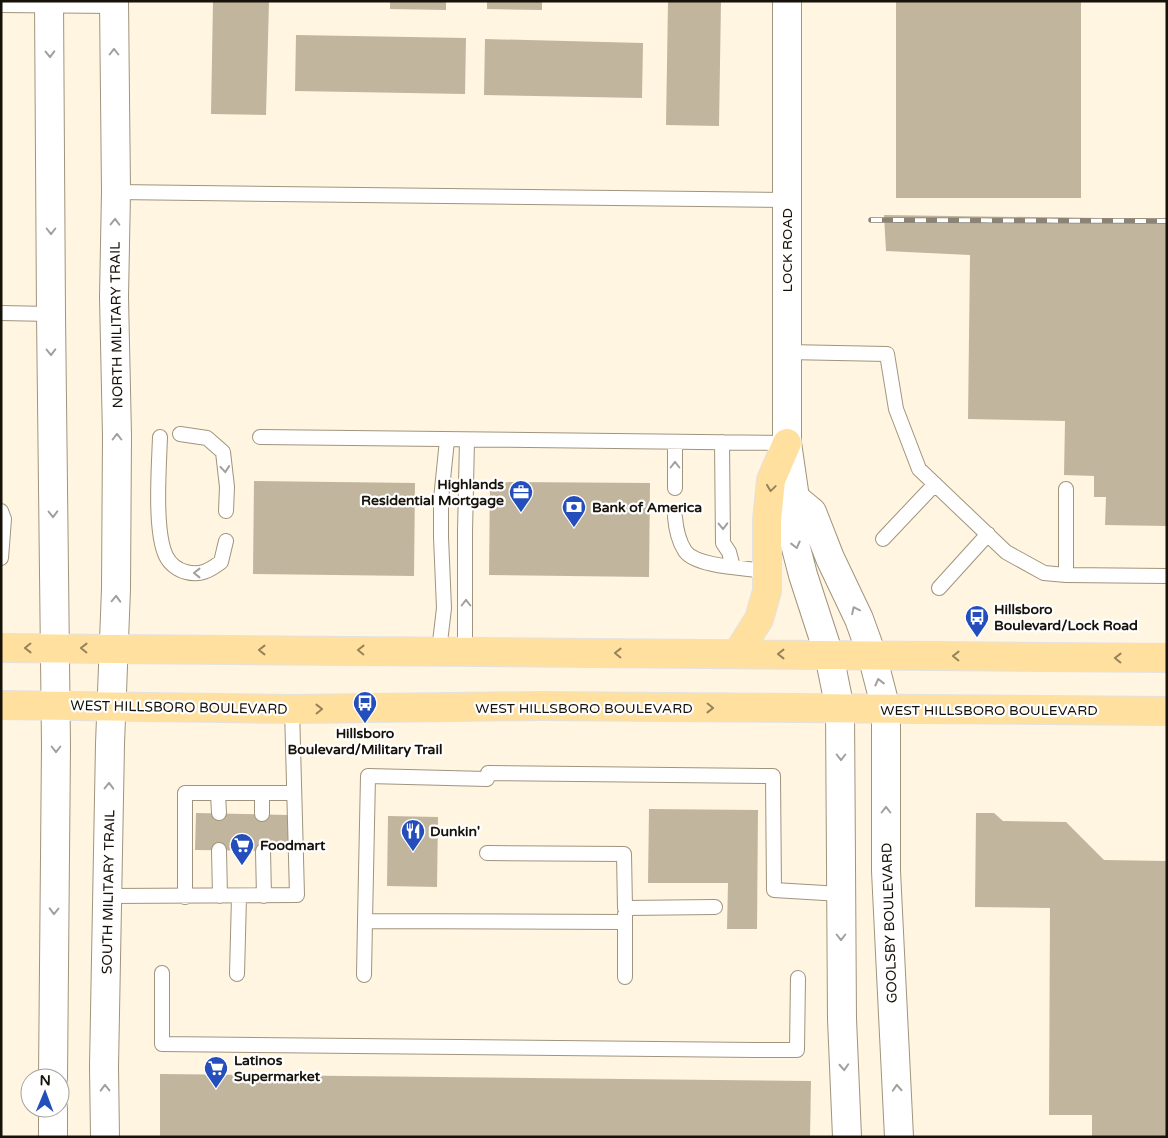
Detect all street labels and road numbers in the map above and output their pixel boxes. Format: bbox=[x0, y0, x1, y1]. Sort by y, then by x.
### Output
street label: LOCK ROAD bbox=[779, 208, 796, 292]
street label: NORTH MILITARY TRAIL bbox=[107, 242, 126, 408]
street label: WEST HILLSBORO BOULEVARD bbox=[70, 697, 288, 718]
street label: WEST HILLSBORO BOULEVARD bbox=[475, 700, 693, 717]
street label: WEST HILLSBORO BOULEVARD bbox=[880, 702, 1098, 719]
street label: SOUTH MILITARY TRAIL bbox=[99, 810, 118, 974]
street label: GOOLSBY BOULEVARD bbox=[878, 842, 901, 1004]

